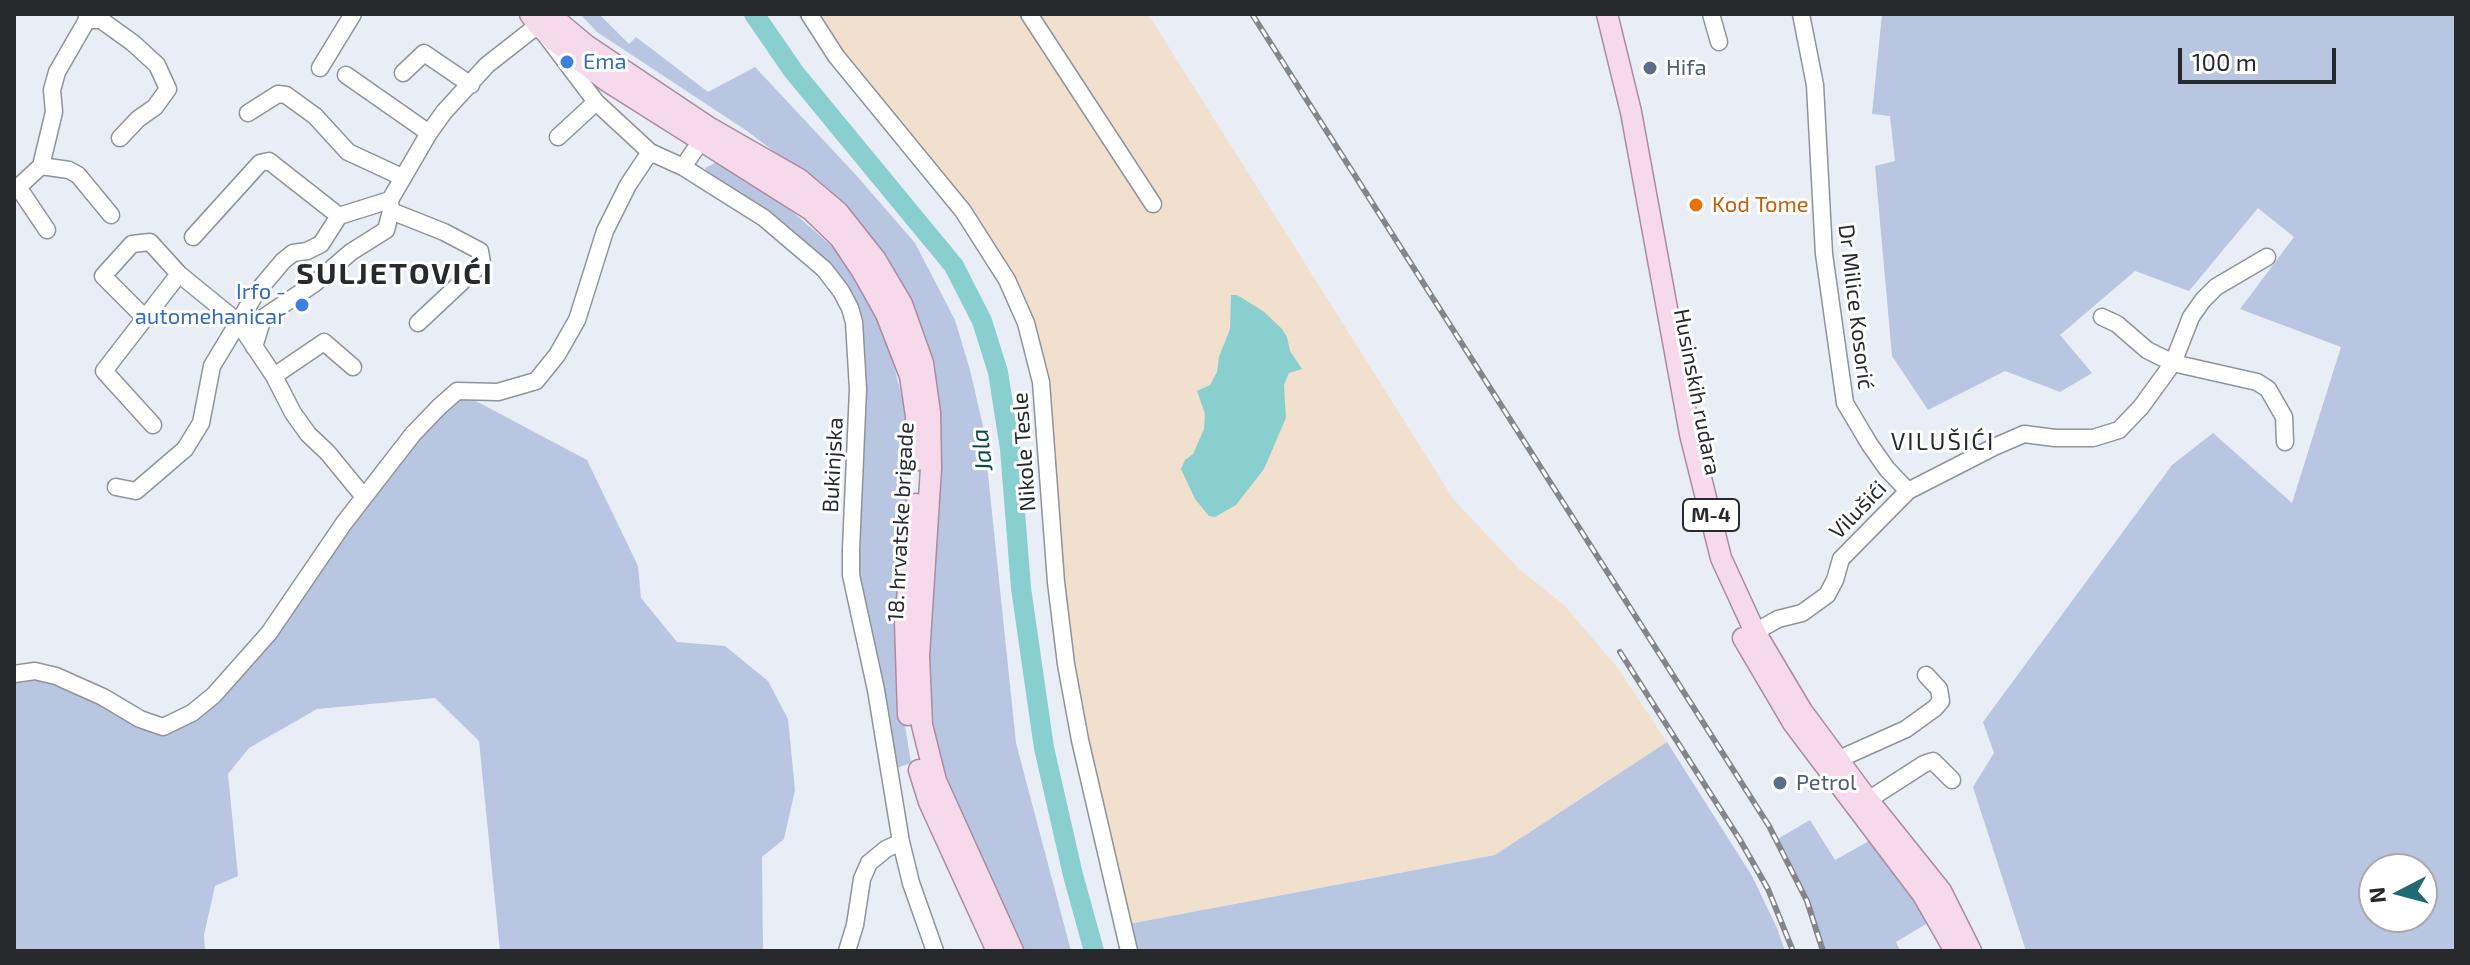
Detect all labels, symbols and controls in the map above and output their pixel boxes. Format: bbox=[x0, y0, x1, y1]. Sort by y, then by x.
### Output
scale bar bbox=[2182, 32, 2340, 82]
text: 100 m bbox=[2192, 47, 2257, 76]
place label: Ema bbox=[583, 49, 627, 75]
marker: Ema bbox=[558, 53, 576, 71]
place label: Hifa bbox=[1666, 55, 1707, 81]
marker: Hifa bbox=[1641, 59, 1659, 77]
place label: Kod Tome bbox=[1712, 192, 1809, 218]
marker: Kod Tome bbox=[1687, 196, 1705, 214]
street label: Dr Milice Kosorić bbox=[1833, 223, 1879, 391]
district label: SULJETOVIĆI bbox=[296, 256, 494, 292]
place label: Irfo - automehanicar bbox=[135, 279, 286, 330]
marker: Irfo - automehanicar bbox=[293, 296, 311, 314]
street label: Husinskih rudara bbox=[1668, 306, 1726, 478]
street label: Nikole Tesle bbox=[1007, 392, 1041, 512]
street label: Bukinjska bbox=[817, 417, 849, 513]
street label: 18. hrvatske brigade bbox=[883, 421, 919, 623]
water label: Jala bbox=[965, 427, 999, 473]
district label: VILUŠIĆI bbox=[1891, 428, 1995, 456]
street label: Vilušići bbox=[1824, 475, 1892, 545]
road number: M-4 bbox=[1683, 499, 1739, 531]
place label: Petrol bbox=[1796, 770, 1857, 796]
marker: Petrol bbox=[1771, 774, 1789, 792]
north arrow bbox=[2358, 853, 2438, 933]
text: N bbox=[2362, 886, 2390, 905]

